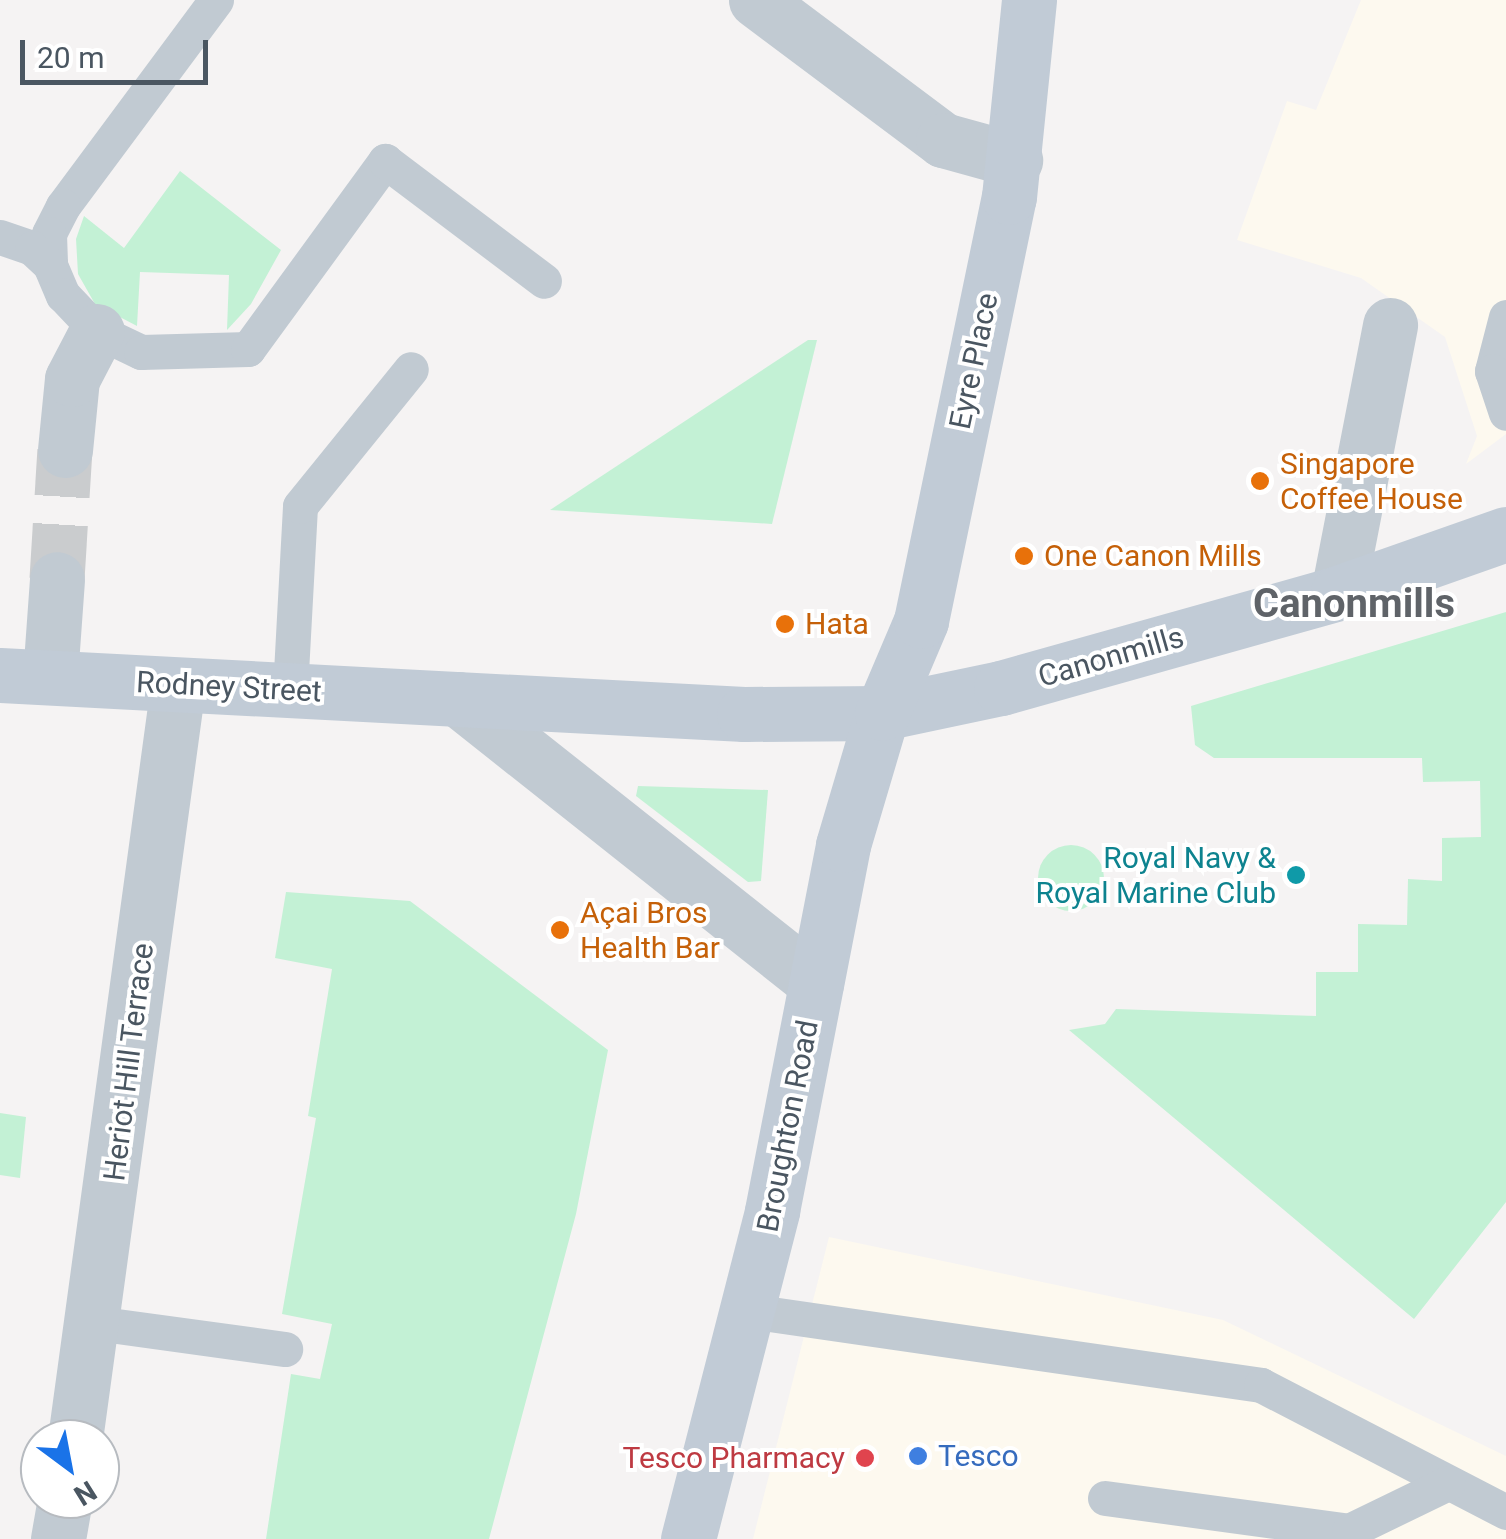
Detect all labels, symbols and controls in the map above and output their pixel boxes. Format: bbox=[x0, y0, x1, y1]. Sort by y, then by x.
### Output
scale bar bbox=[25, 20, 212, 82]
text: 20 m bbox=[37, 40, 104, 75]
street label: Eyre Place bbox=[942, 290, 1006, 432]
place label: Singapore Coffee House bbox=[1280, 446, 1463, 516]
marker: Singapore Coffee House bbox=[1249, 470, 1271, 492]
place label: One Canon Mills bbox=[1044, 538, 1262, 574]
marker: One Canon Mills bbox=[1013, 545, 1035, 567]
district label: Canonmills bbox=[1253, 580, 1455, 628]
place label: Hata bbox=[805, 606, 869, 642]
marker: Hata bbox=[774, 613, 796, 635]
street label: Canonmills bbox=[1034, 619, 1188, 695]
street label: Rodney Street bbox=[135, 664, 323, 710]
place label: Royal Navy & Royal Marine Club bbox=[1036, 840, 1276, 910]
marker: Royal Navy & Royal Marine Club bbox=[1285, 864, 1307, 886]
place label: Açai Bros Health Bar bbox=[580, 895, 720, 966]
marker: Açai Bros Health Bar bbox=[549, 919, 571, 941]
street label: Heriot Hill Terrace bbox=[97, 941, 161, 1183]
street label: Broughton Road bbox=[750, 1017, 826, 1235]
north arrow bbox=[20, 1419, 120, 1519]
place label: Tesco bbox=[938, 1438, 1019, 1474]
place label: Tesco Pharmacy bbox=[622, 1440, 845, 1476]
marker: Tesco bbox=[907, 1445, 929, 1467]
marker: Tesco Pharmacy bbox=[854, 1447, 876, 1469]
text: N bbox=[68, 1474, 102, 1512]

